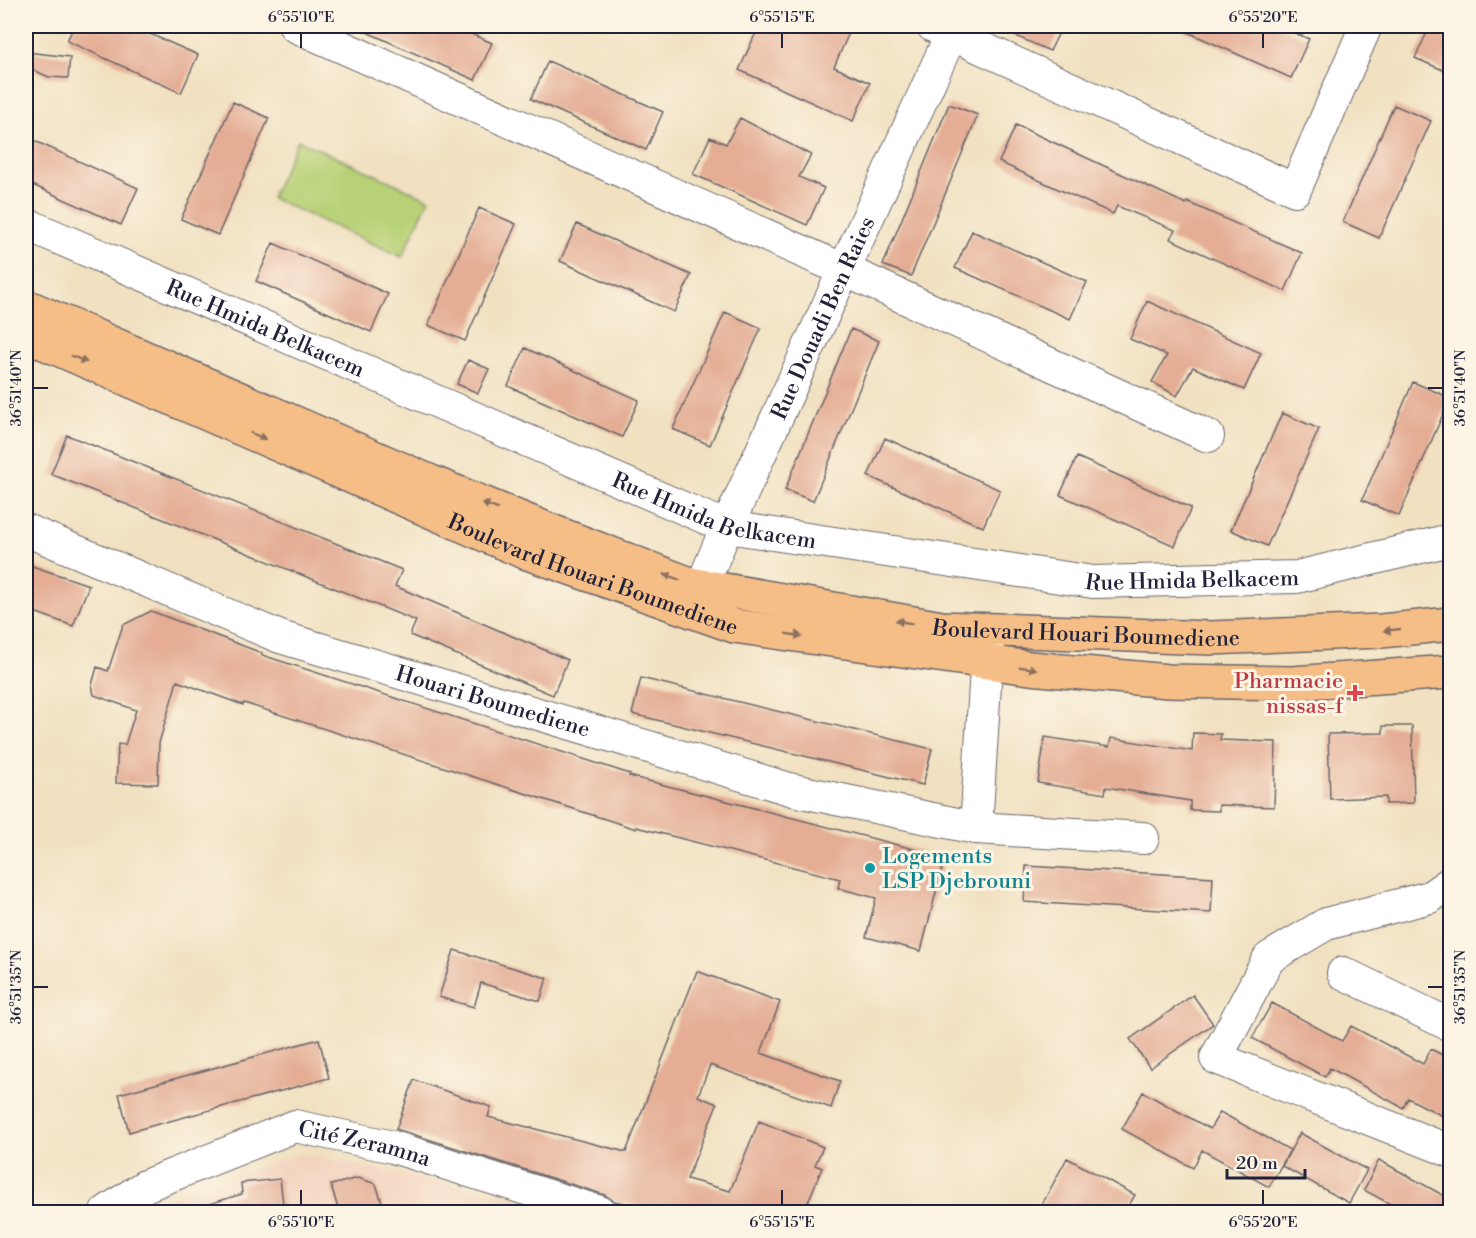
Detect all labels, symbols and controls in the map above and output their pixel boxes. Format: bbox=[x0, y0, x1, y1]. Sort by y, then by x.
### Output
text: 6°55'10"E bbox=[268, 8, 334, 27]
text: 6°55'15"E bbox=[749, 8, 815, 27]
text: 6°55'20"E bbox=[1228, 8, 1298, 27]
street label: Rue Douadi Ben Raies bbox=[766, 213, 881, 424]
street label: Rue Hmida Belkacem bbox=[162, 274, 368, 384]
text: 36°51'40"N bbox=[7, 350, 26, 426]
text: 36°51'40"N bbox=[1451, 350, 1470, 426]
one-way arrow bbox=[71, 354, 89, 364]
one-way arrow bbox=[249, 432, 267, 441]
street label: Rue Hmida Belkacem bbox=[608, 467, 818, 555]
one-way arrow bbox=[481, 501, 499, 511]
street label: Boulevard Houari Boumediene bbox=[443, 508, 742, 641]
street label: Rue Hmida Belkacem bbox=[1083, 565, 1299, 598]
one-way arrow bbox=[663, 572, 681, 581]
street label: Boulevard Houari Boumediene bbox=[929, 614, 1240, 653]
one-way arrow bbox=[895, 617, 914, 626]
one-way arrow bbox=[1383, 625, 1402, 635]
one-way arrow bbox=[784, 631, 803, 640]
street label: Houari Boumediene bbox=[392, 660, 593, 744]
one-way arrow bbox=[1019, 663, 1038, 673]
place label: Pharmacie nissas-f bbox=[1234, 668, 1344, 720]
marker: Pharmacie nissas-f bbox=[1348, 686, 1362, 700]
place label: Logements LSP Djebrouni bbox=[882, 843, 1031, 895]
marker: Logements LSP Djebrouni bbox=[863, 861, 877, 875]
text: 36°51'35"N bbox=[7, 950, 26, 1024]
text: 36°51'35"N bbox=[1451, 950, 1470, 1024]
street label: Cité Zeramna bbox=[296, 1115, 434, 1173]
scale bar bbox=[1227, 1142, 1305, 1180]
text: 20 m bbox=[1236, 1152, 1278, 1175]
text: 6°55'10"E bbox=[268, 1213, 334, 1232]
text: 6°55'15"E bbox=[749, 1213, 815, 1232]
text: 6°55'20"E bbox=[1228, 1213, 1298, 1232]

